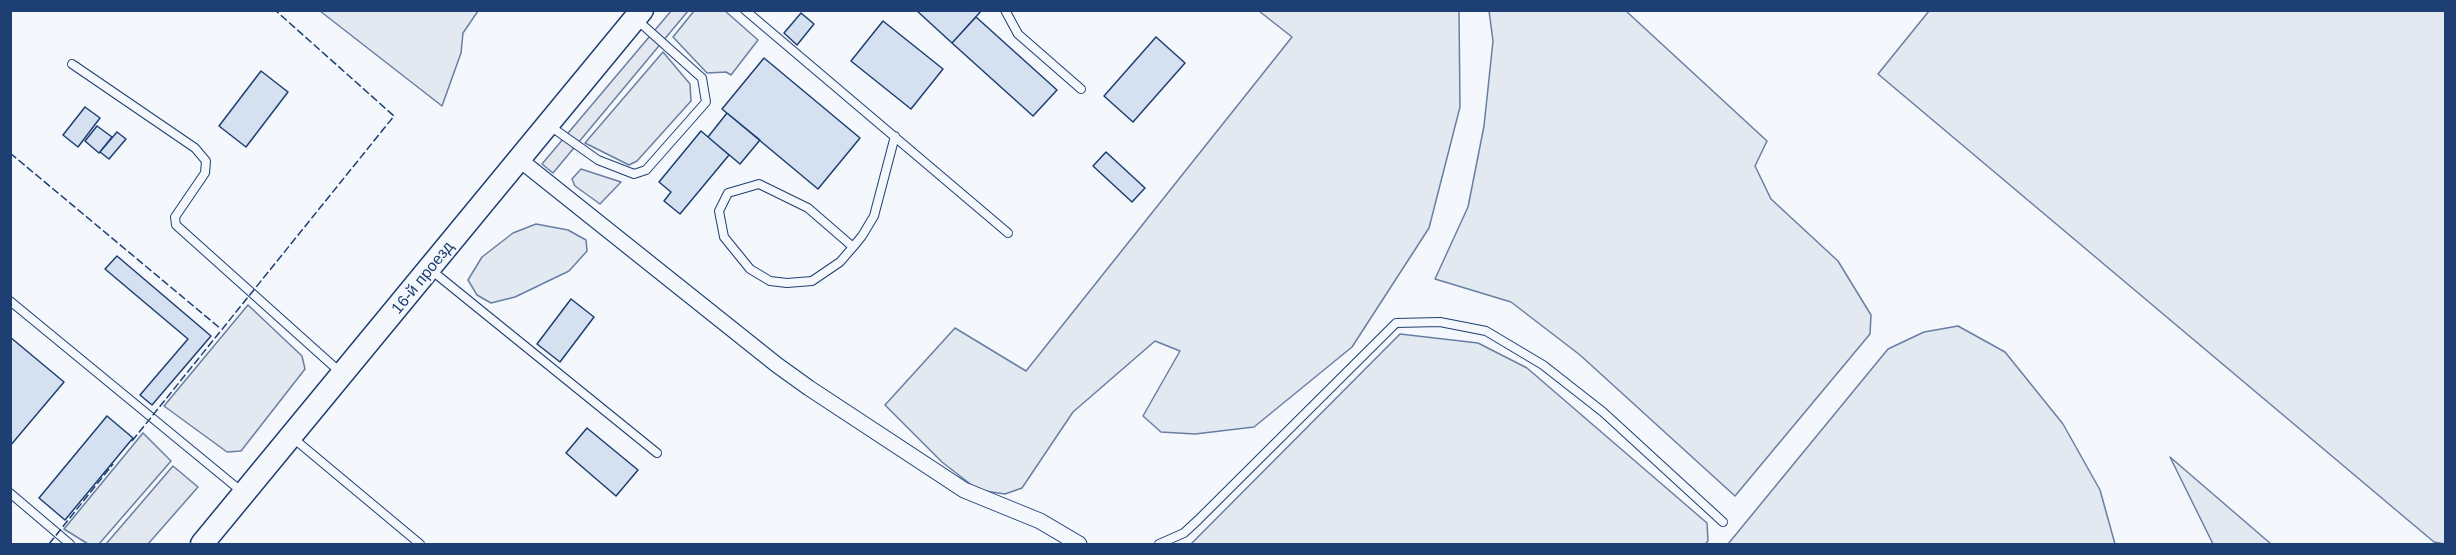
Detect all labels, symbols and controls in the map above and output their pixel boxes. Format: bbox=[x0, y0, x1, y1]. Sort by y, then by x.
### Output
street label: 16-й проезд bbox=[388, 238, 458, 318]

